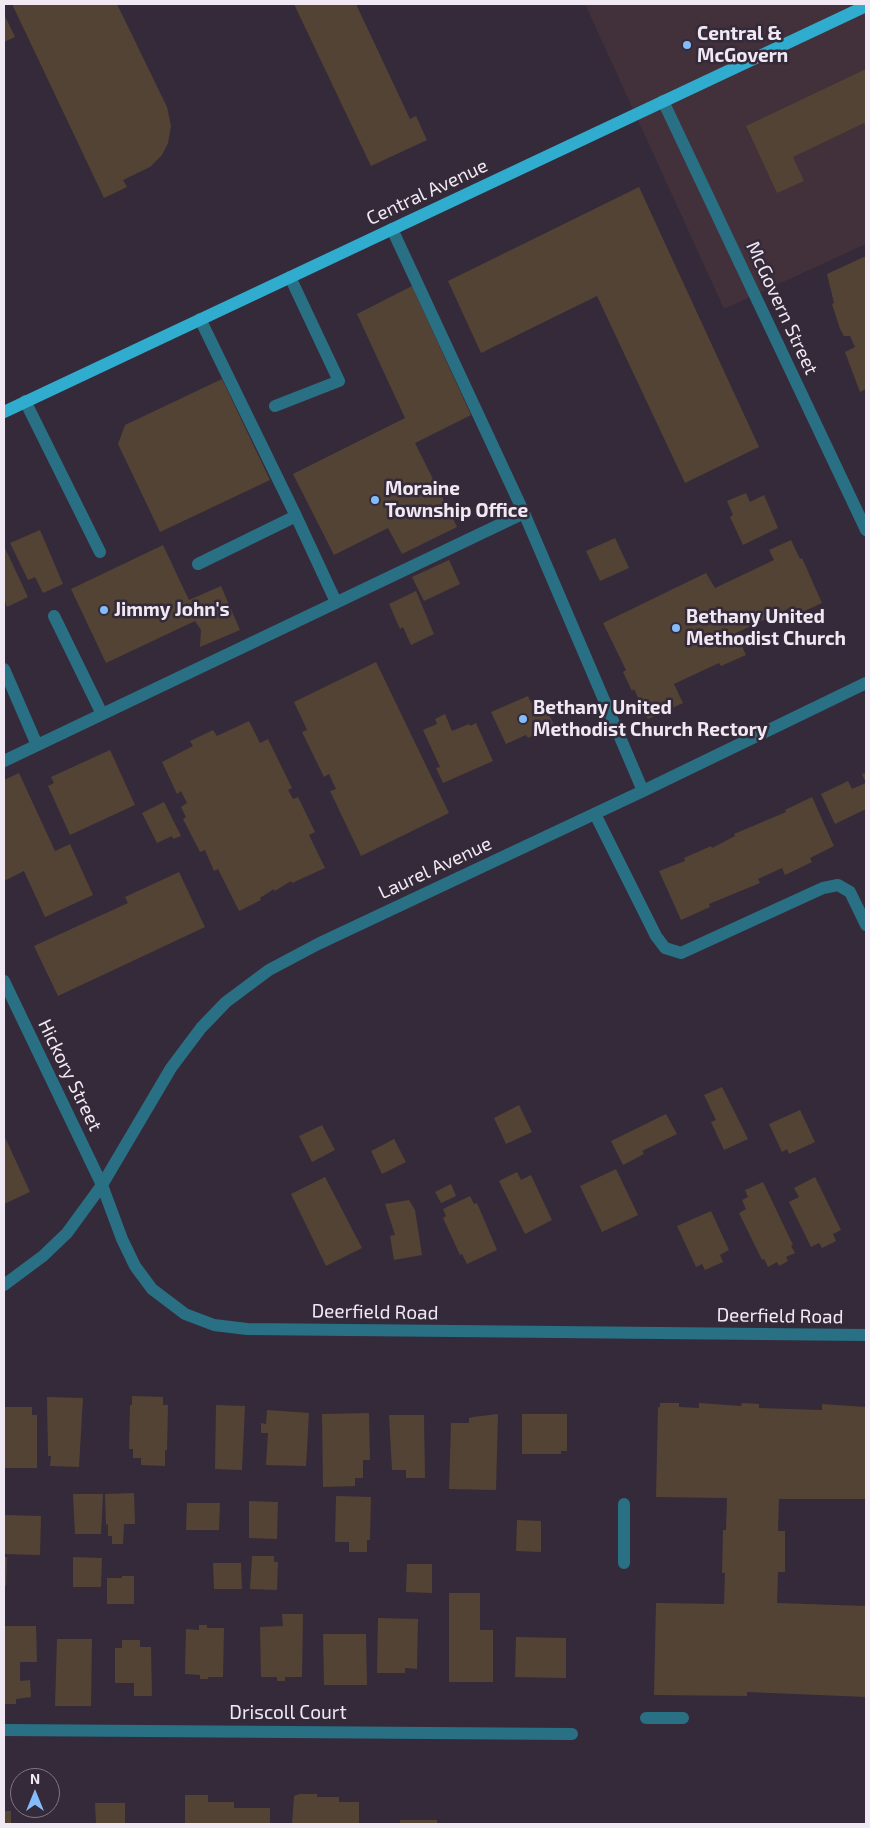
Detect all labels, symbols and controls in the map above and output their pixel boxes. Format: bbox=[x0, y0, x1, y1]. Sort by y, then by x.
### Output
place label: Central & McGovern bbox=[697, 23, 788, 67]
marker: Central & McGovern bbox=[681, 39, 693, 51]
street label: Central Avenue bbox=[363, 154, 491, 230]
street label: McGovern Street bbox=[741, 238, 823, 378]
place label: Moraine Township Office bbox=[385, 478, 528, 522]
marker: Moraine Township Office bbox=[369, 494, 381, 506]
place label: Jimmy John's bbox=[114, 599, 230, 621]
marker: Jimmy John's bbox=[98, 604, 110, 616]
place label: Bethany United Methodist Church bbox=[686, 606, 846, 650]
marker: Bethany United Methodist Church bbox=[670, 622, 682, 634]
place label: Bethany United Methodist Church Rectory bbox=[533, 697, 768, 741]
marker: Bethany United Methodist Church Rectory bbox=[517, 713, 529, 725]
street label: Laurel Avenue bbox=[375, 832, 495, 904]
street label: Hickory Street bbox=[33, 1015, 107, 1135]
street label: Deerfield Road bbox=[311, 1299, 439, 1325]
street label: Deerfield Road bbox=[716, 1303, 844, 1329]
street label: Driscoll Court bbox=[229, 1702, 347, 1724]
north arrow bbox=[10, 1768, 60, 1818]
text: N bbox=[30, 1770, 40, 1787]

